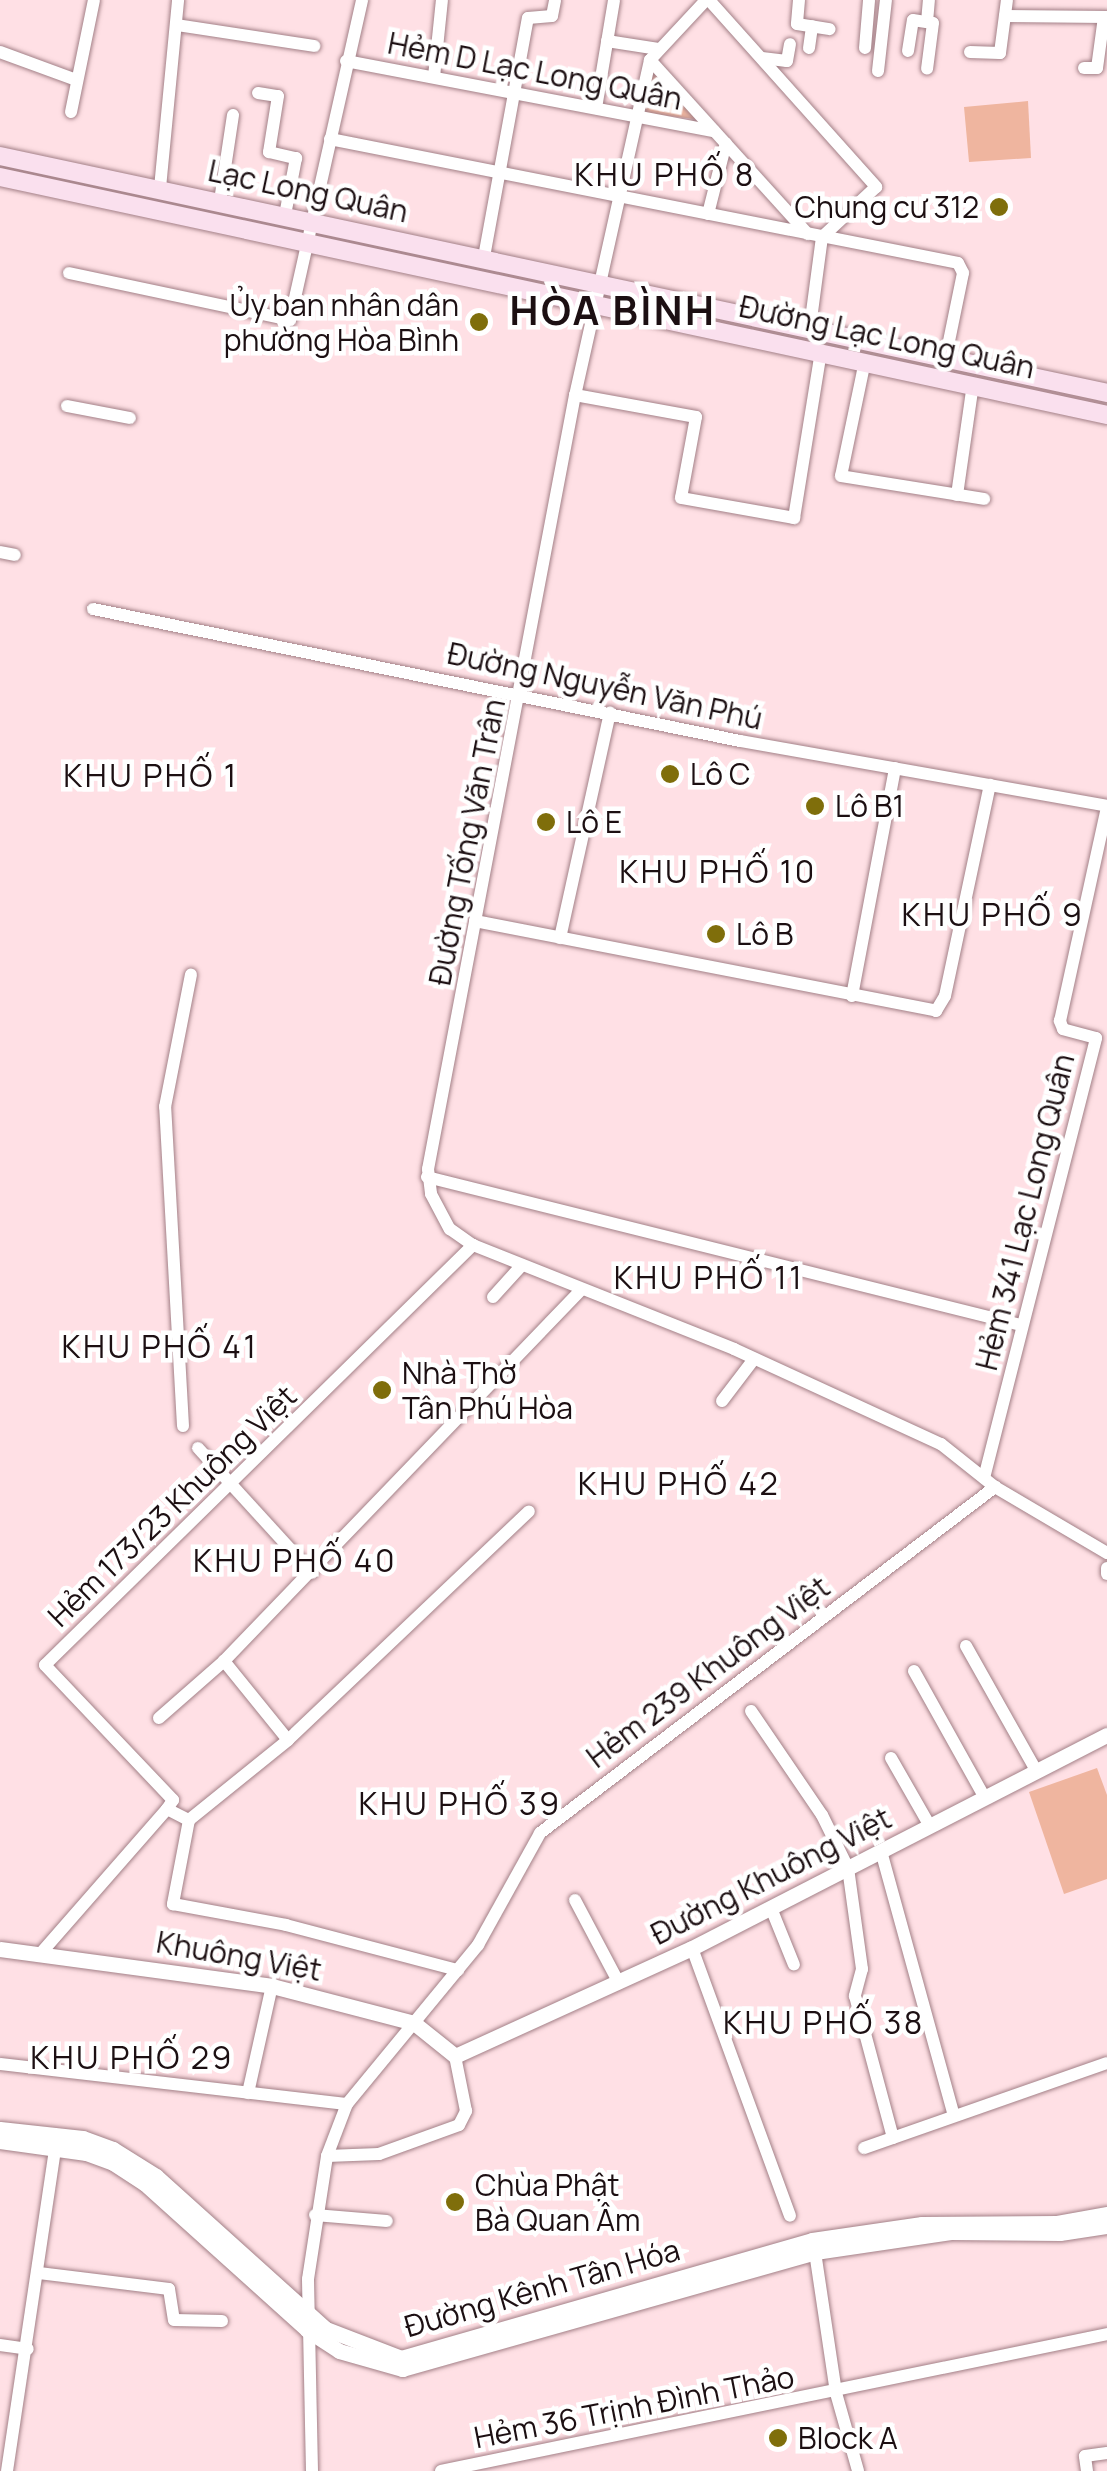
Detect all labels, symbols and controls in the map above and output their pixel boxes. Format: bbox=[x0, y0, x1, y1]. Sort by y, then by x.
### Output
street label: Hẻm D Lạc Long Quân bbox=[385, 25, 685, 117]
street label: Lạc Long Quân bbox=[205, 152, 411, 230]
district label: KHU PHỐ 8 bbox=[574, 155, 756, 193]
place label: Chung cư 312 bbox=[795, 189, 979, 225]
marker: Chung cư 312 bbox=[988, 196, 1010, 218]
district label: HÒA BÌNH bbox=[510, 286, 716, 334]
place label: Ủy ban nhân dân phường Hòa Bình bbox=[224, 287, 459, 358]
street label: Đường Lạc Long Quân bbox=[736, 288, 1038, 386]
marker: Ủy ban nhân dân phường Hòa Bình bbox=[468, 311, 490, 333]
street label: Đường Nguyễn Văn Phú bbox=[444, 635, 766, 737]
street label: Đường Tống Văn Trân bbox=[422, 696, 512, 988]
district label: KHU PHỐ 1 bbox=[63, 756, 239, 794]
place label: Lô C bbox=[690, 756, 751, 792]
marker: Lô C bbox=[659, 763, 681, 785]
place label: Lô B1 bbox=[835, 788, 904, 824]
marker: Lô B1 bbox=[804, 795, 826, 817]
place label: Lô E bbox=[566, 804, 622, 840]
marker: Lô E bbox=[535, 811, 557, 833]
district label: KHU PHỐ 10 bbox=[619, 852, 817, 890]
district label: KHU PHỐ 9 bbox=[902, 895, 1084, 933]
place label: Lô B bbox=[736, 916, 793, 952]
marker: Lô B bbox=[705, 923, 727, 945]
street label: Hẻm 341 Lạc Long Quân bbox=[968, 1050, 1082, 1374]
district label: KHU PHỐ 11 bbox=[614, 1258, 804, 1296]
district label: KHU PHỐ 41 bbox=[62, 1327, 258, 1365]
place label: Nhà Thờ Tân Phú Hòa bbox=[402, 1355, 573, 1426]
street label: Hẻm 173/23 Khuông Việt bbox=[40, 1378, 304, 1634]
marker: Nhà Thờ Tân Phú Hòa bbox=[371, 1379, 393, 1401]
district label: KHU PHỐ 42 bbox=[578, 1464, 780, 1502]
district label: KHU PHỐ 40 bbox=[193, 1541, 397, 1579]
street label: Hẻm 239 Khuông Việt bbox=[580, 1569, 836, 1775]
district label: KHU PHỐ 39 bbox=[358, 1784, 562, 1822]
street label: Đường Khuông Việt bbox=[645, 1800, 897, 1952]
street label: Khuông Việt bbox=[154, 1924, 324, 1988]
district label: KHU PHỐ 38 bbox=[723, 2003, 925, 2041]
district label: KHU PHỐ 29 bbox=[30, 2038, 234, 2076]
place label: Chùa Phật Bà Quan Âm bbox=[475, 2167, 641, 2238]
marker: Chùa Phật Bà Quan Âm bbox=[444, 2191, 466, 2213]
street label: Đường Kênh Tân Hóa bbox=[400, 2231, 684, 2345]
street label: Hẻm 36 Trịnh Đình Thảo bbox=[471, 2358, 797, 2456]
place label: Block A bbox=[798, 2420, 898, 2456]
marker: Block A bbox=[767, 2427, 789, 2449]

